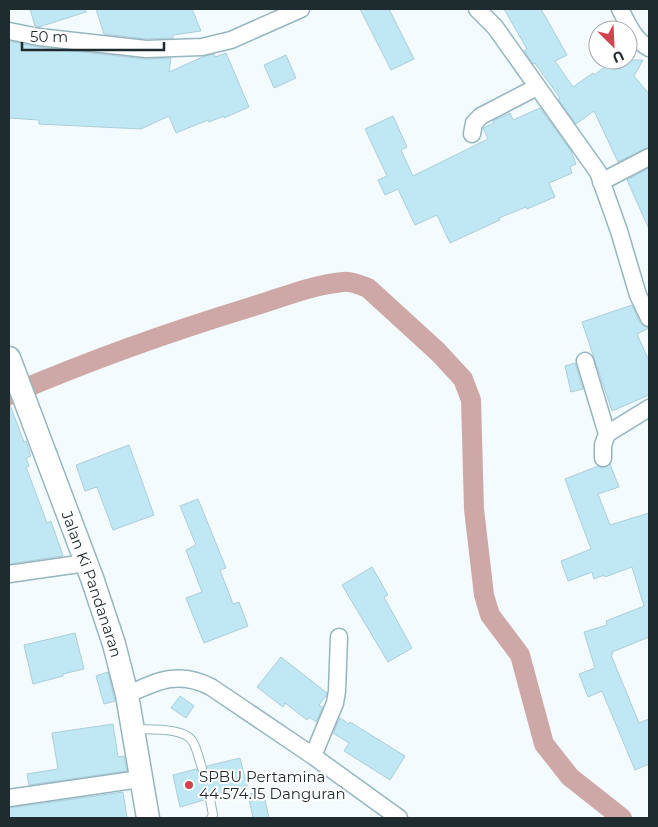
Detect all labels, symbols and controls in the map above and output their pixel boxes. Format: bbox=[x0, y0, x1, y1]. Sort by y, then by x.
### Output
scale bar bbox=[22, 20, 165, 52]
north arrow bbox=[588, 20, 638, 70]
text: 50 m bbox=[30, 27, 68, 46]
text: U bbox=[610, 46, 627, 67]
street label: Jalan Ki Pandanaran bbox=[58, 507, 126, 659]
place label: SPBU Pertamina 44.574.15 Danguran bbox=[199, 767, 346, 803]
marker: SPBU Pertamina 44.574.15 Danguran bbox=[183, 779, 195, 791]

